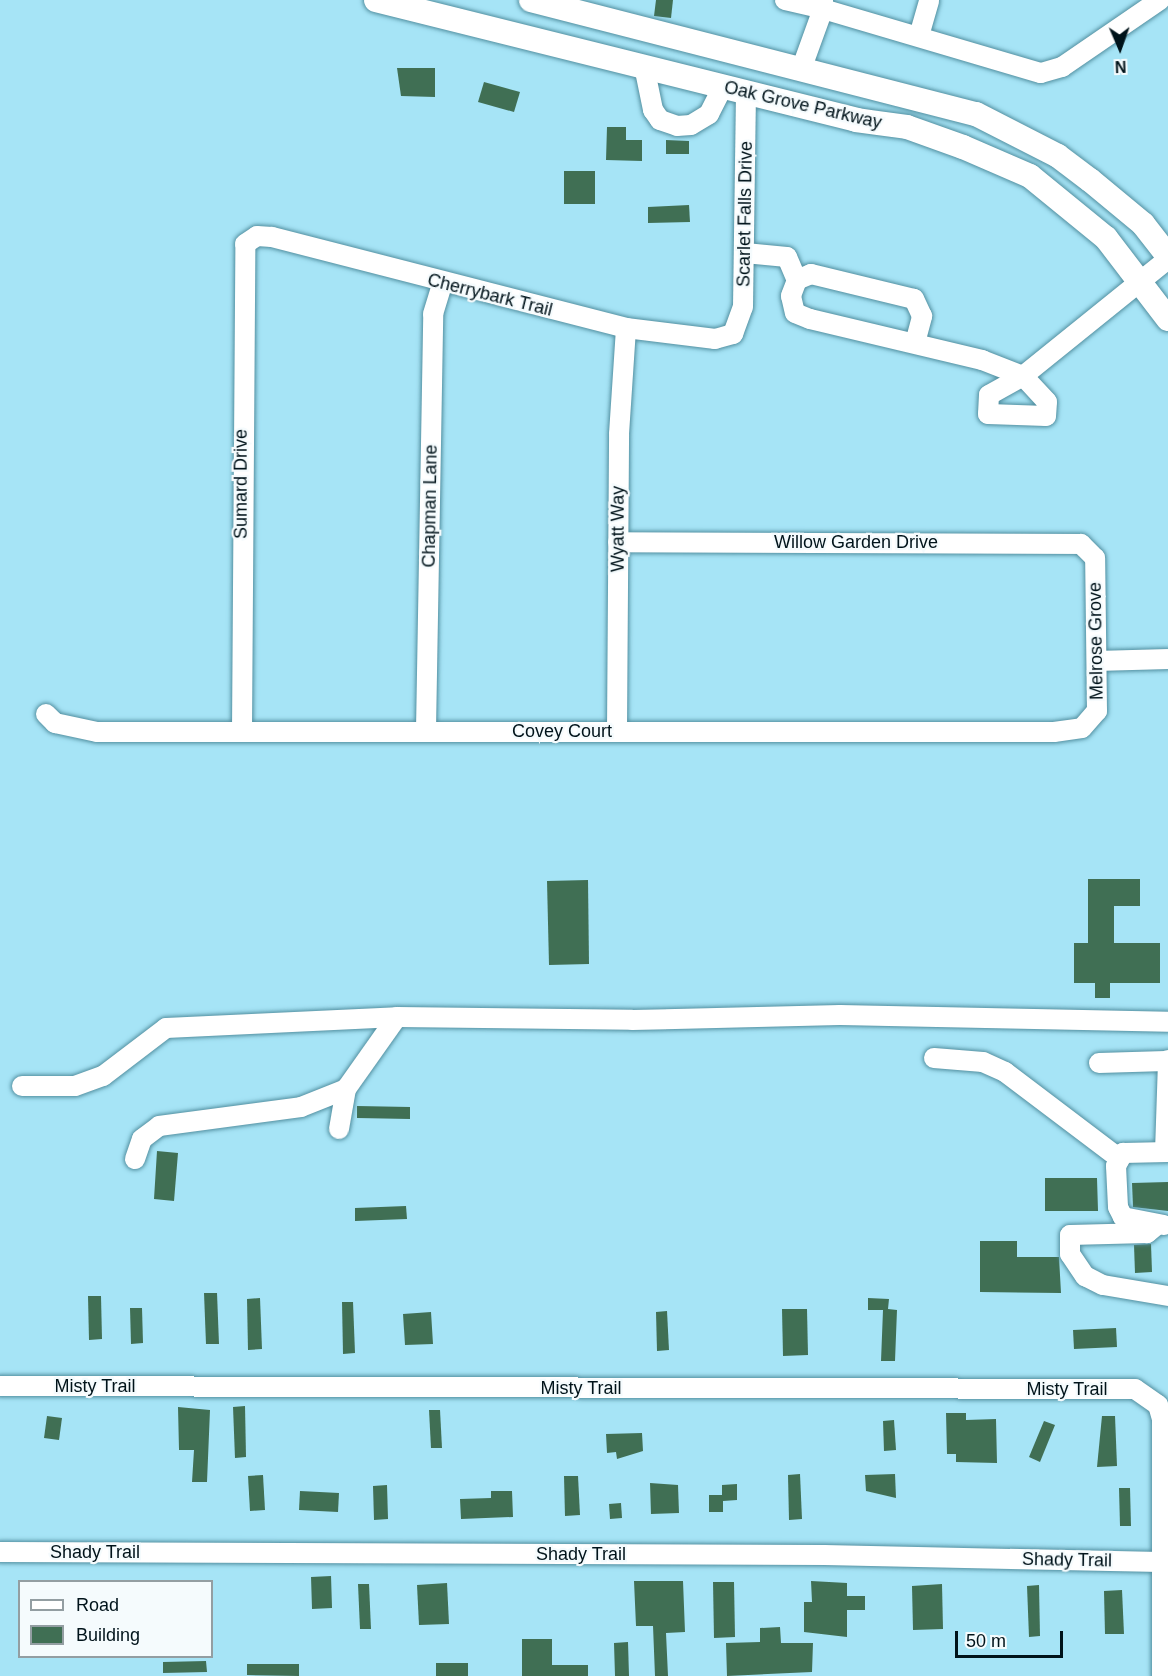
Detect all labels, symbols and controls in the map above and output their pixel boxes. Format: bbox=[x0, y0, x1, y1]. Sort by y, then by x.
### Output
north arrow bbox=[1090, 18, 1150, 78]
text: N bbox=[1115, 58, 1127, 75]
street label: Oak Grove Parkway bbox=[722, 76, 884, 134]
street label: Scarlet Falls Drive bbox=[733, 141, 757, 287]
street label: Cherrybark Trail bbox=[425, 269, 555, 321]
street label: Sumard Drive bbox=[230, 429, 252, 539]
street label: Chapman Lane bbox=[418, 444, 442, 568]
street label: Wyatt Way bbox=[607, 486, 629, 572]
street label: Willow Garden Drive bbox=[774, 531, 938, 553]
street label: Melrose Grove bbox=[1084, 582, 1108, 700]
street label: Covey Court bbox=[512, 720, 612, 742]
street label: Misty Trail bbox=[54, 1375, 136, 1397]
street label: Misty Trail bbox=[540, 1377, 622, 1399]
street label: Misty Trail bbox=[1026, 1378, 1108, 1400]
street label: Shady Trail bbox=[50, 1541, 140, 1563]
street label: Shady Trail bbox=[536, 1543, 626, 1565]
street label: Shady Trail bbox=[1022, 1548, 1112, 1572]
legend bbox=[18, 1580, 213, 1658]
text: Road bbox=[76, 1595, 119, 1615]
scale bar bbox=[958, 1619, 1066, 1657]
text: Building bbox=[76, 1625, 140, 1645]
text: 50 m bbox=[966, 1631, 1006, 1651]

